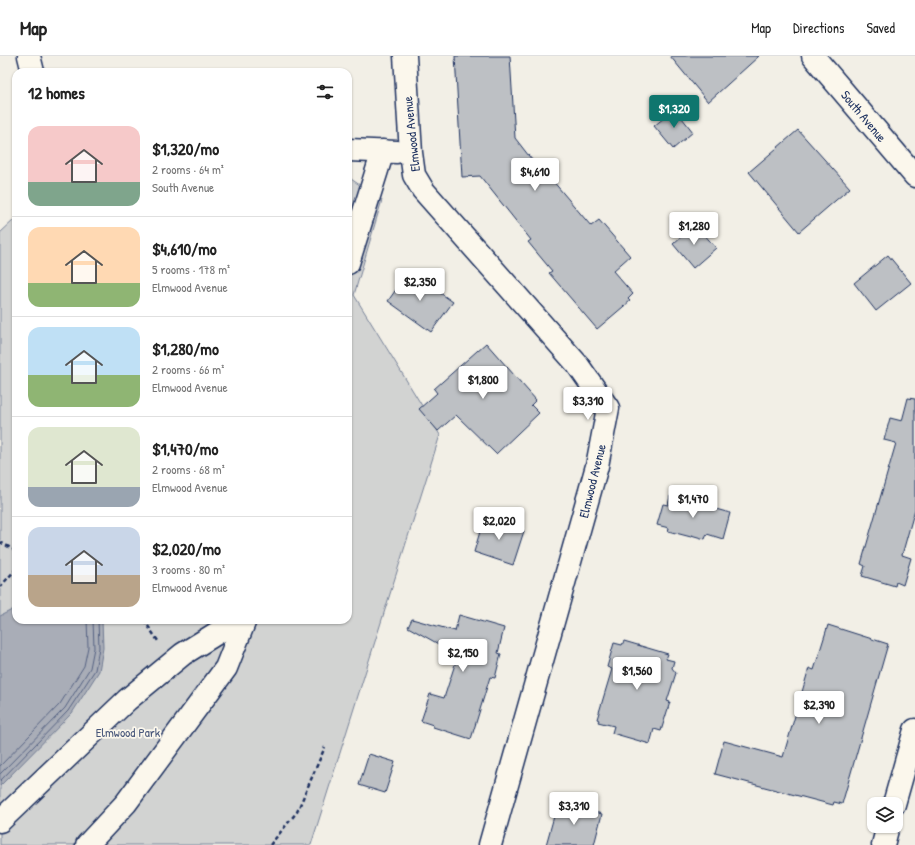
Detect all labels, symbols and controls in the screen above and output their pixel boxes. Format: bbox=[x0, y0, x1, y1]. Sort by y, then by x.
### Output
text: Map bbox=[20, 15, 47, 41]
text: Map bbox=[751, 18, 771, 37]
text: Directions bbox=[793, 18, 844, 37]
text: Saved bbox=[866, 18, 895, 37]
text: 12 homes bbox=[28, 81, 85, 104]
icon: filters bbox=[314, 81, 336, 103]
street label: South Avenue bbox=[837, 86, 891, 146]
street label: Elmwood Avenue bbox=[398, 95, 424, 173]
pin: $1,320 bbox=[641, 95, 707, 129]
text: $1,320 bbox=[658, 99, 690, 117]
text: $1,320/mo bbox=[152, 137, 219, 160]
icon: home bbox=[60, 142, 108, 190]
pin: $4,610 bbox=[502, 158, 568, 192]
text: 2 rooms · 64 m² bbox=[152, 160, 224, 178]
text: $4,610 bbox=[520, 162, 550, 180]
text: South Avenue bbox=[152, 178, 214, 196]
pin: $1,280 bbox=[661, 212, 727, 246]
text: $1,280 bbox=[678, 216, 710, 234]
text: $4,610/mo bbox=[152, 237, 217, 260]
icon: home bbox=[60, 243, 108, 291]
text: 5 rooms · 178 m² bbox=[152, 260, 230, 278]
pin: $2,350 bbox=[387, 268, 453, 302]
text: $2,350 bbox=[404, 272, 436, 290]
text: Elmwood Avenue bbox=[152, 278, 228, 296]
text: $1,280/mo bbox=[152, 337, 219, 360]
icon: home bbox=[60, 343, 108, 391]
text: 2 rooms · 66 m² bbox=[152, 360, 224, 378]
pin: $1,800 bbox=[450, 366, 516, 400]
text: $1,800 bbox=[467, 370, 499, 388]
text: Elmwood Avenue bbox=[152, 378, 228, 396]
pin: $3,310 bbox=[555, 387, 621, 421]
text: $3,310 bbox=[572, 391, 604, 409]
text: $1,470/mo bbox=[152, 437, 218, 460]
street label: Elmwood Avenue bbox=[574, 442, 610, 520]
icon: home bbox=[60, 443, 108, 491]
text: 2 rooms · 68 m² bbox=[152, 460, 225, 478]
text: Elmwood Avenue bbox=[152, 478, 228, 496]
pin: $1,470 bbox=[660, 485, 726, 519]
text: $1,470 bbox=[677, 489, 709, 507]
pin: $2,020 bbox=[466, 507, 532, 541]
text: $2,020 bbox=[482, 511, 516, 529]
text: $2,020/mo bbox=[152, 537, 221, 560]
icon: home bbox=[60, 543, 108, 591]
text: 3 rooms · 80 m² bbox=[152, 560, 225, 578]
text: Elmwood Avenue bbox=[152, 578, 228, 596]
pin: $2,150 bbox=[430, 639, 496, 673]
text: $2,150 bbox=[447, 643, 479, 661]
pin: $1,560 bbox=[604, 657, 670, 691]
text: $1,560 bbox=[622, 661, 652, 679]
pin: $2,390 bbox=[786, 691, 852, 725]
text: $2,390 bbox=[803, 695, 835, 713]
park label: Elmwood Park bbox=[96, 723, 161, 741]
pin: $3,310 bbox=[541, 792, 607, 826]
text: $3,310 bbox=[558, 796, 590, 814]
map controls bbox=[867, 797, 903, 833]
button: layers bbox=[867, 797, 903, 833]

